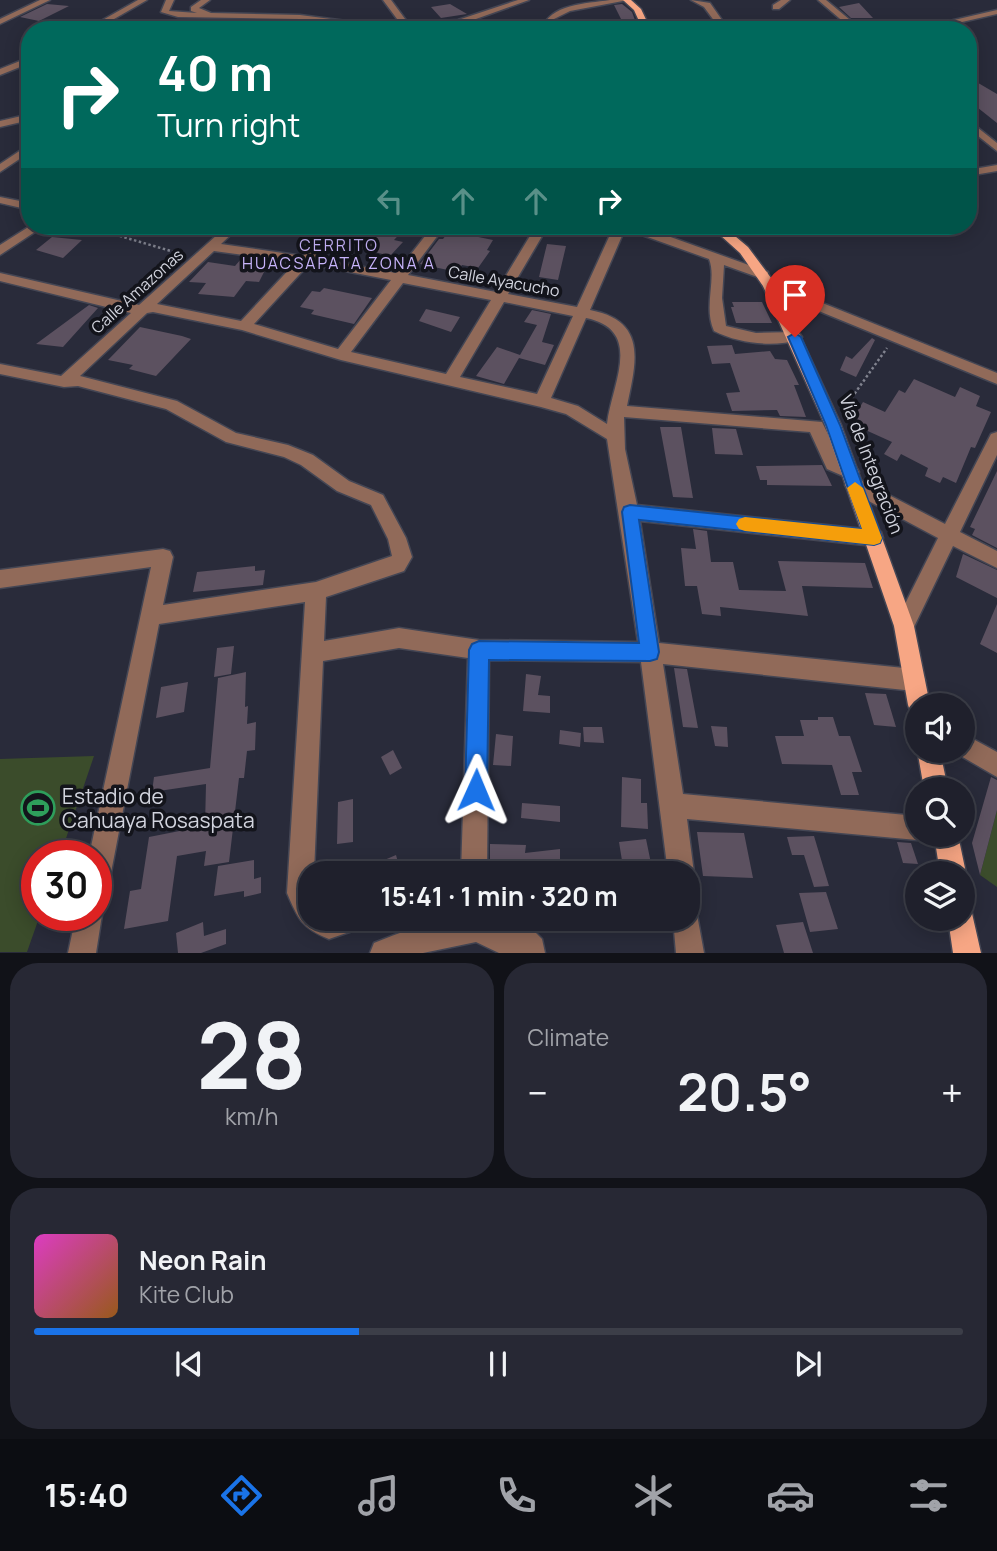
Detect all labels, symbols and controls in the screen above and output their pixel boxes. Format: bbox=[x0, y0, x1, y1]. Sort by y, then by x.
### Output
text: 40 m bbox=[157, 39, 273, 106]
icon: right bbox=[42, 49, 133, 140]
text: Turn right bbox=[157, 103, 300, 147]
icon: left bbox=[371, 182, 409, 220]
icon: ahead bbox=[444, 182, 482, 220]
icon: ahead bbox=[517, 182, 555, 220]
icon: right bbox=[590, 182, 628, 220]
district label: CERRITO HUACSAPATA ZONA A bbox=[242, 234, 436, 274]
street label: Calle Amazonas bbox=[86, 244, 188, 338]
street label: Calle Ayacucho bbox=[447, 260, 561, 302]
pin bbox=[765, 265, 825, 337]
icon: arrive bbox=[776, 276, 814, 314]
street label: Vía de Integración bbox=[834, 391, 910, 537]
map controls bbox=[905, 693, 975, 931]
button: sound bbox=[905, 693, 975, 763]
position arrow bbox=[439, 753, 513, 827]
button: search bbox=[905, 777, 975, 847]
place label: Estadio de Cahuaya Rosaspata bbox=[62, 782, 255, 834]
sports icon: Estadio de Cahuaya Rosaspata bbox=[19, 789, 57, 827]
speed limit sign: 30 bbox=[21, 840, 112, 931]
button: layers bbox=[905, 861, 975, 931]
text: 15:41 · 1 min · 320 m bbox=[380, 878, 618, 914]
text: 28 bbox=[197, 992, 307, 1116]
text: Climate bbox=[528, 1021, 609, 1053]
text: 20.5° bbox=[677, 1056, 812, 1127]
text: − bbox=[528, 1066, 548, 1118]
text: + bbox=[941, 1066, 963, 1118]
text: km/h bbox=[225, 1100, 279, 1132]
text: Neon Rain bbox=[139, 1242, 267, 1278]
text: Kite Club bbox=[139, 1278, 234, 1310]
icon: previous bbox=[170, 1345, 208, 1383]
icon: pause bbox=[479, 1345, 517, 1383]
icon: next bbox=[789, 1345, 827, 1383]
icon: directions bbox=[217, 1471, 266, 1520]
icon: music bbox=[354, 1471, 403, 1520]
icon: phone bbox=[492, 1471, 541, 1520]
icon: climate bbox=[629, 1471, 678, 1520]
icon: car bbox=[766, 1471, 815, 1520]
icon: filters bbox=[904, 1471, 953, 1520]
text: 15:40 bbox=[44, 1473, 128, 1517]

